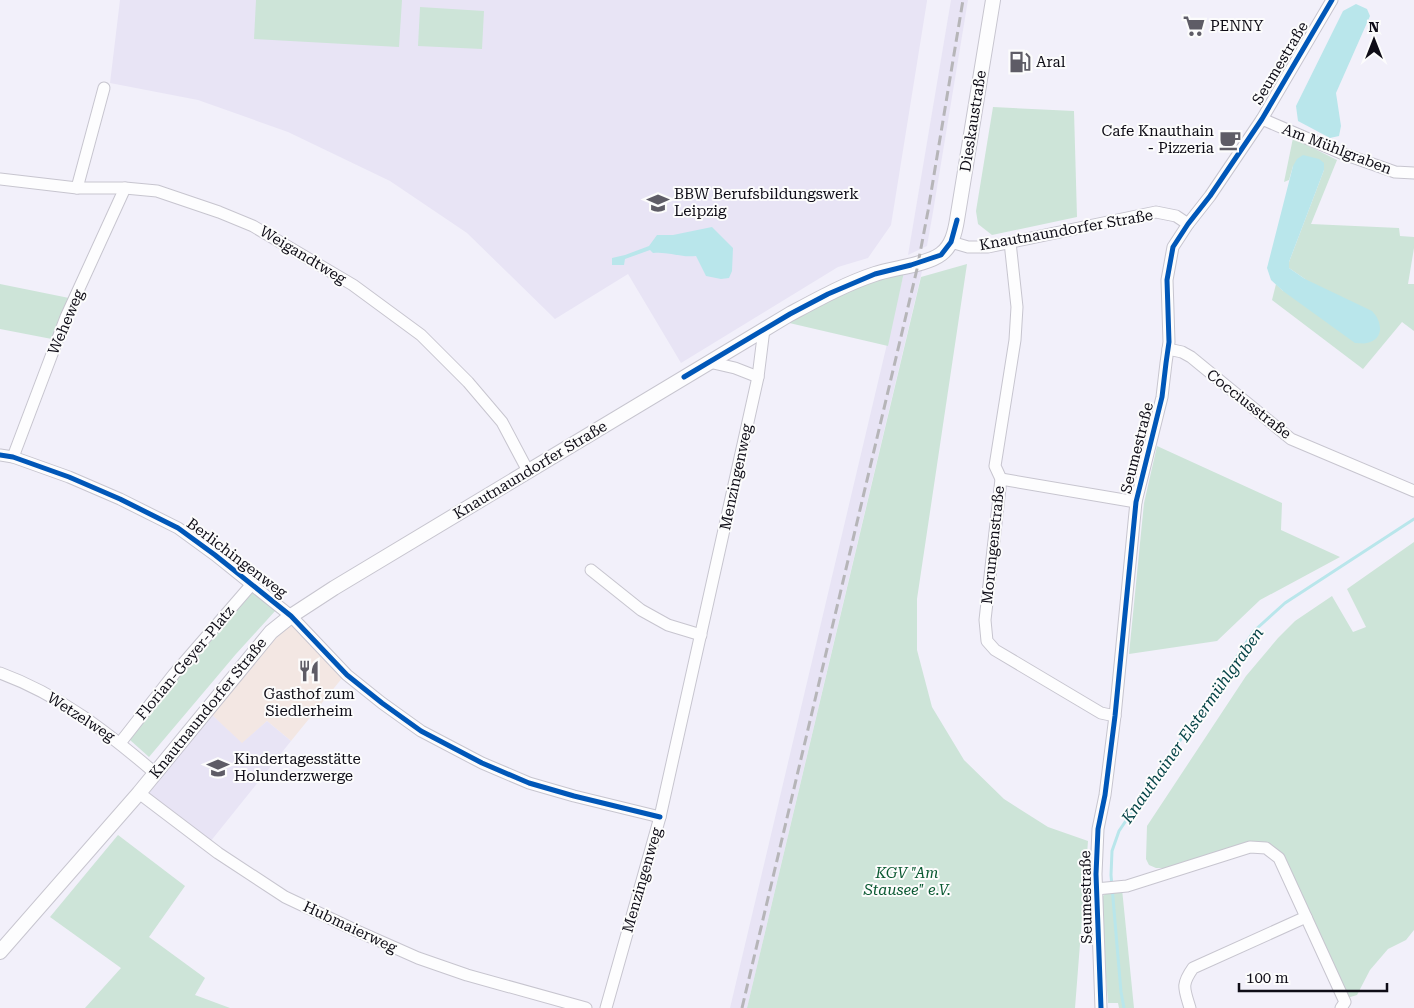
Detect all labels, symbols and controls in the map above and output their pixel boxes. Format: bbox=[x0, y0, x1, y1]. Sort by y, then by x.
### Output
supermarket icon: PENNY bbox=[1181, 13, 1207, 39]
north arrow bbox=[1349, 15, 1399, 65]
place label: PENNY bbox=[1210, 17, 1264, 35]
street label: Seumestraße bbox=[1248, 18, 1312, 108]
text: N bbox=[1369, 19, 1380, 35]
fuel station icon: Aral bbox=[1007, 49, 1033, 75]
place label: Aral bbox=[1036, 53, 1066, 71]
street label: Dieskaustraße bbox=[956, 69, 990, 173]
street label: Am Mühlgraben bbox=[1280, 120, 1395, 178]
place label: Cafe Knauthain - Pizzeria bbox=[1101, 122, 1214, 157]
cafe icon: Cafe Knauthain - Pizzeria bbox=[1217, 127, 1243, 153]
place label: BBW Berufsbildungswerk Leipzig bbox=[674, 185, 859, 220]
school or university icon: BBW Berufsbildungswerk Leipzig bbox=[645, 190, 671, 216]
street label: Knautnaundorfer Straße bbox=[978, 206, 1154, 254]
street label: Weigandtweg bbox=[256, 222, 350, 288]
street label: Weheweg bbox=[44, 286, 88, 357]
street label: Cocciusstraße bbox=[1203, 365, 1295, 443]
street label: Seumestraße bbox=[1117, 400, 1157, 496]
street label: Knautnaundorfer Straße bbox=[450, 417, 610, 523]
street label: Menzingenweg bbox=[716, 422, 756, 532]
street label: Morungenstraße bbox=[978, 485, 1008, 605]
street label: Berlichingenweg bbox=[183, 514, 291, 602]
street label: Florian-Geyer-Platz bbox=[132, 602, 238, 724]
water label: Knauthainer Elstermühlgraben bbox=[1117, 624, 1267, 828]
street label: Knautnaundorfer Straße bbox=[146, 634, 270, 782]
restaurant icon: Gasthof zum Siedlerheim bbox=[296, 658, 322, 684]
place label: Gasthof zum Siedlerheim bbox=[263, 685, 355, 720]
street label: Wetzelweg bbox=[44, 688, 119, 746]
place label: Kindertagesstätte Holunderzwerge bbox=[234, 750, 361, 785]
school or university icon: Kindertagesstätte Holunderzwerge bbox=[205, 755, 231, 781]
street label: Menzingenweg bbox=[618, 825, 666, 935]
street label: Seumestraße bbox=[1076, 850, 1096, 944]
park label: KGV "Am Stausee" e.V. bbox=[863, 864, 950, 899]
street label: Hubmaierweg bbox=[300, 897, 400, 957]
scale bar bbox=[1239, 960, 1386, 992]
text: 100 m bbox=[1246, 969, 1289, 987]

